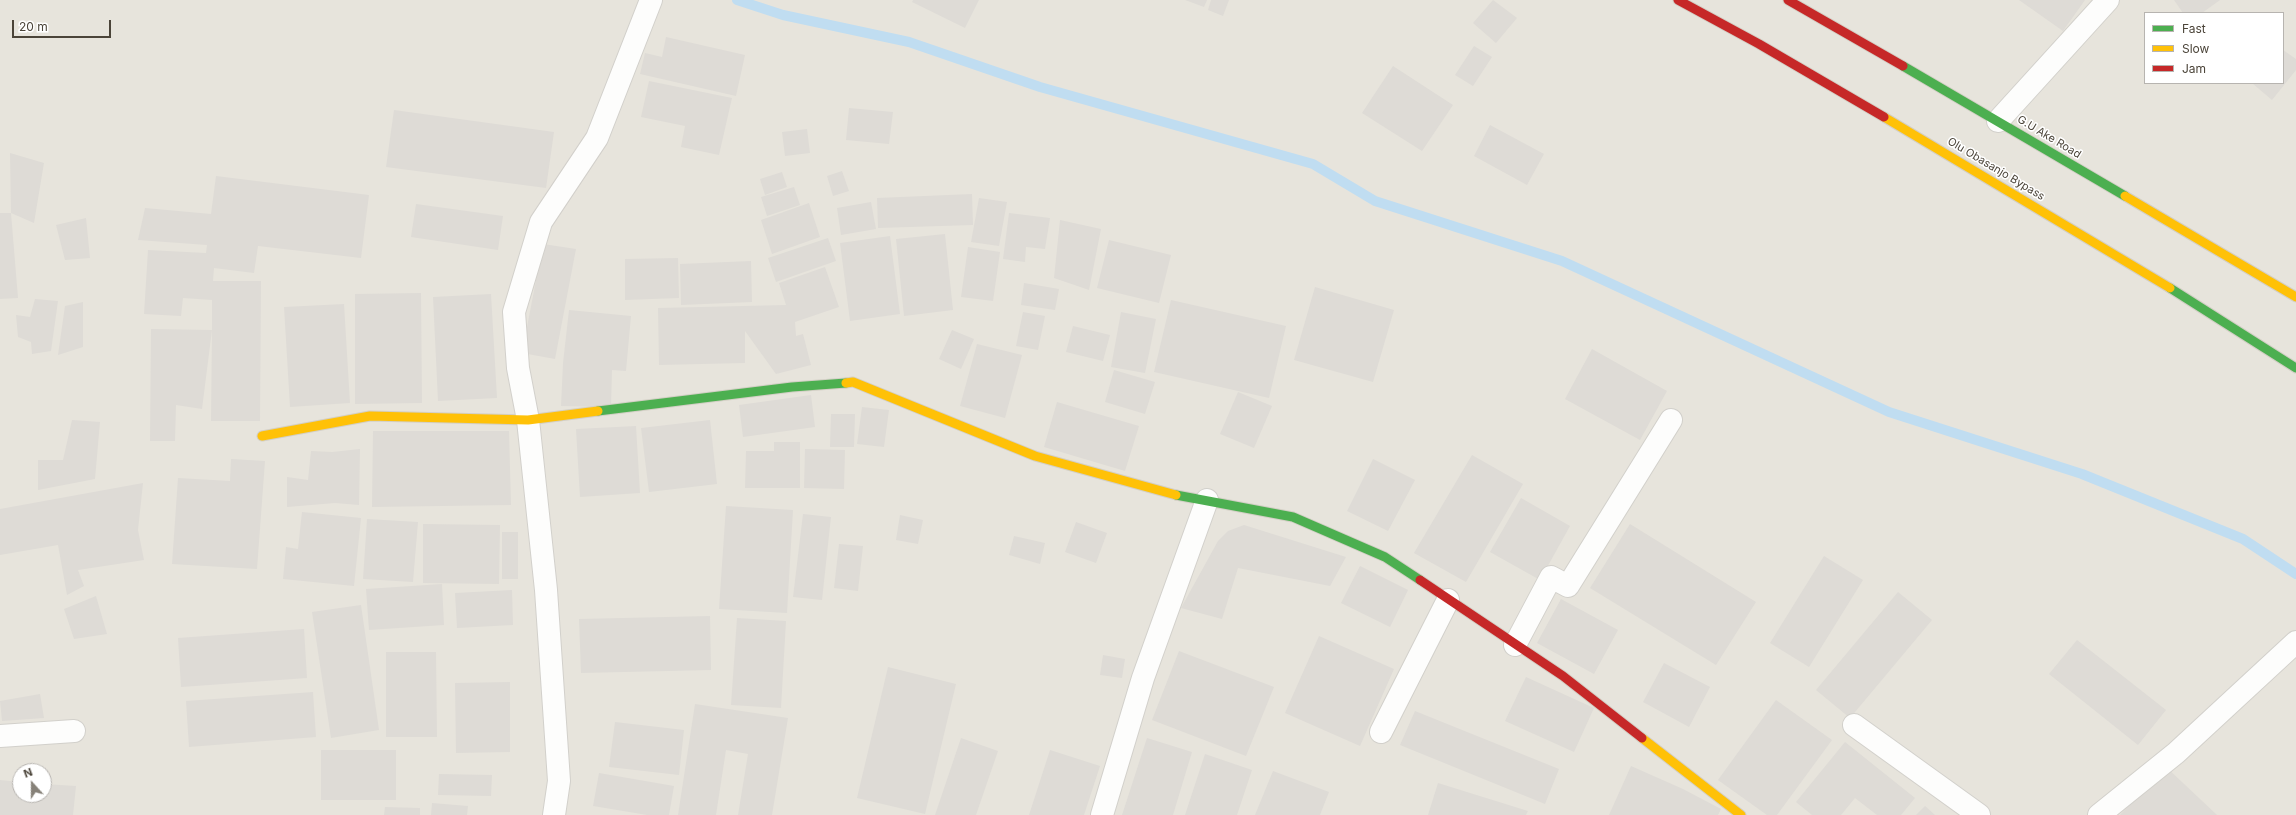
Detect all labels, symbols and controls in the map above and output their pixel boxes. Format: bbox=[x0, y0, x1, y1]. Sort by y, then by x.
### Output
scale bar bbox=[14, 12, 113, 38]
legend bbox=[2144, 12, 2284, 84]
text: 20 m bbox=[19, 19, 48, 34]
text: Fast bbox=[2182, 21, 2206, 36]
text: Slow bbox=[2182, 41, 2209, 56]
text: Jam bbox=[2182, 61, 2206, 76]
street label: G.U Ake Road bbox=[2015, 113, 2083, 161]
street label: Olu Obasanjo Bypass bbox=[1945, 135, 2047, 203]
north arrow bbox=[12, 763, 52, 803]
text: N bbox=[22, 765, 34, 781]

